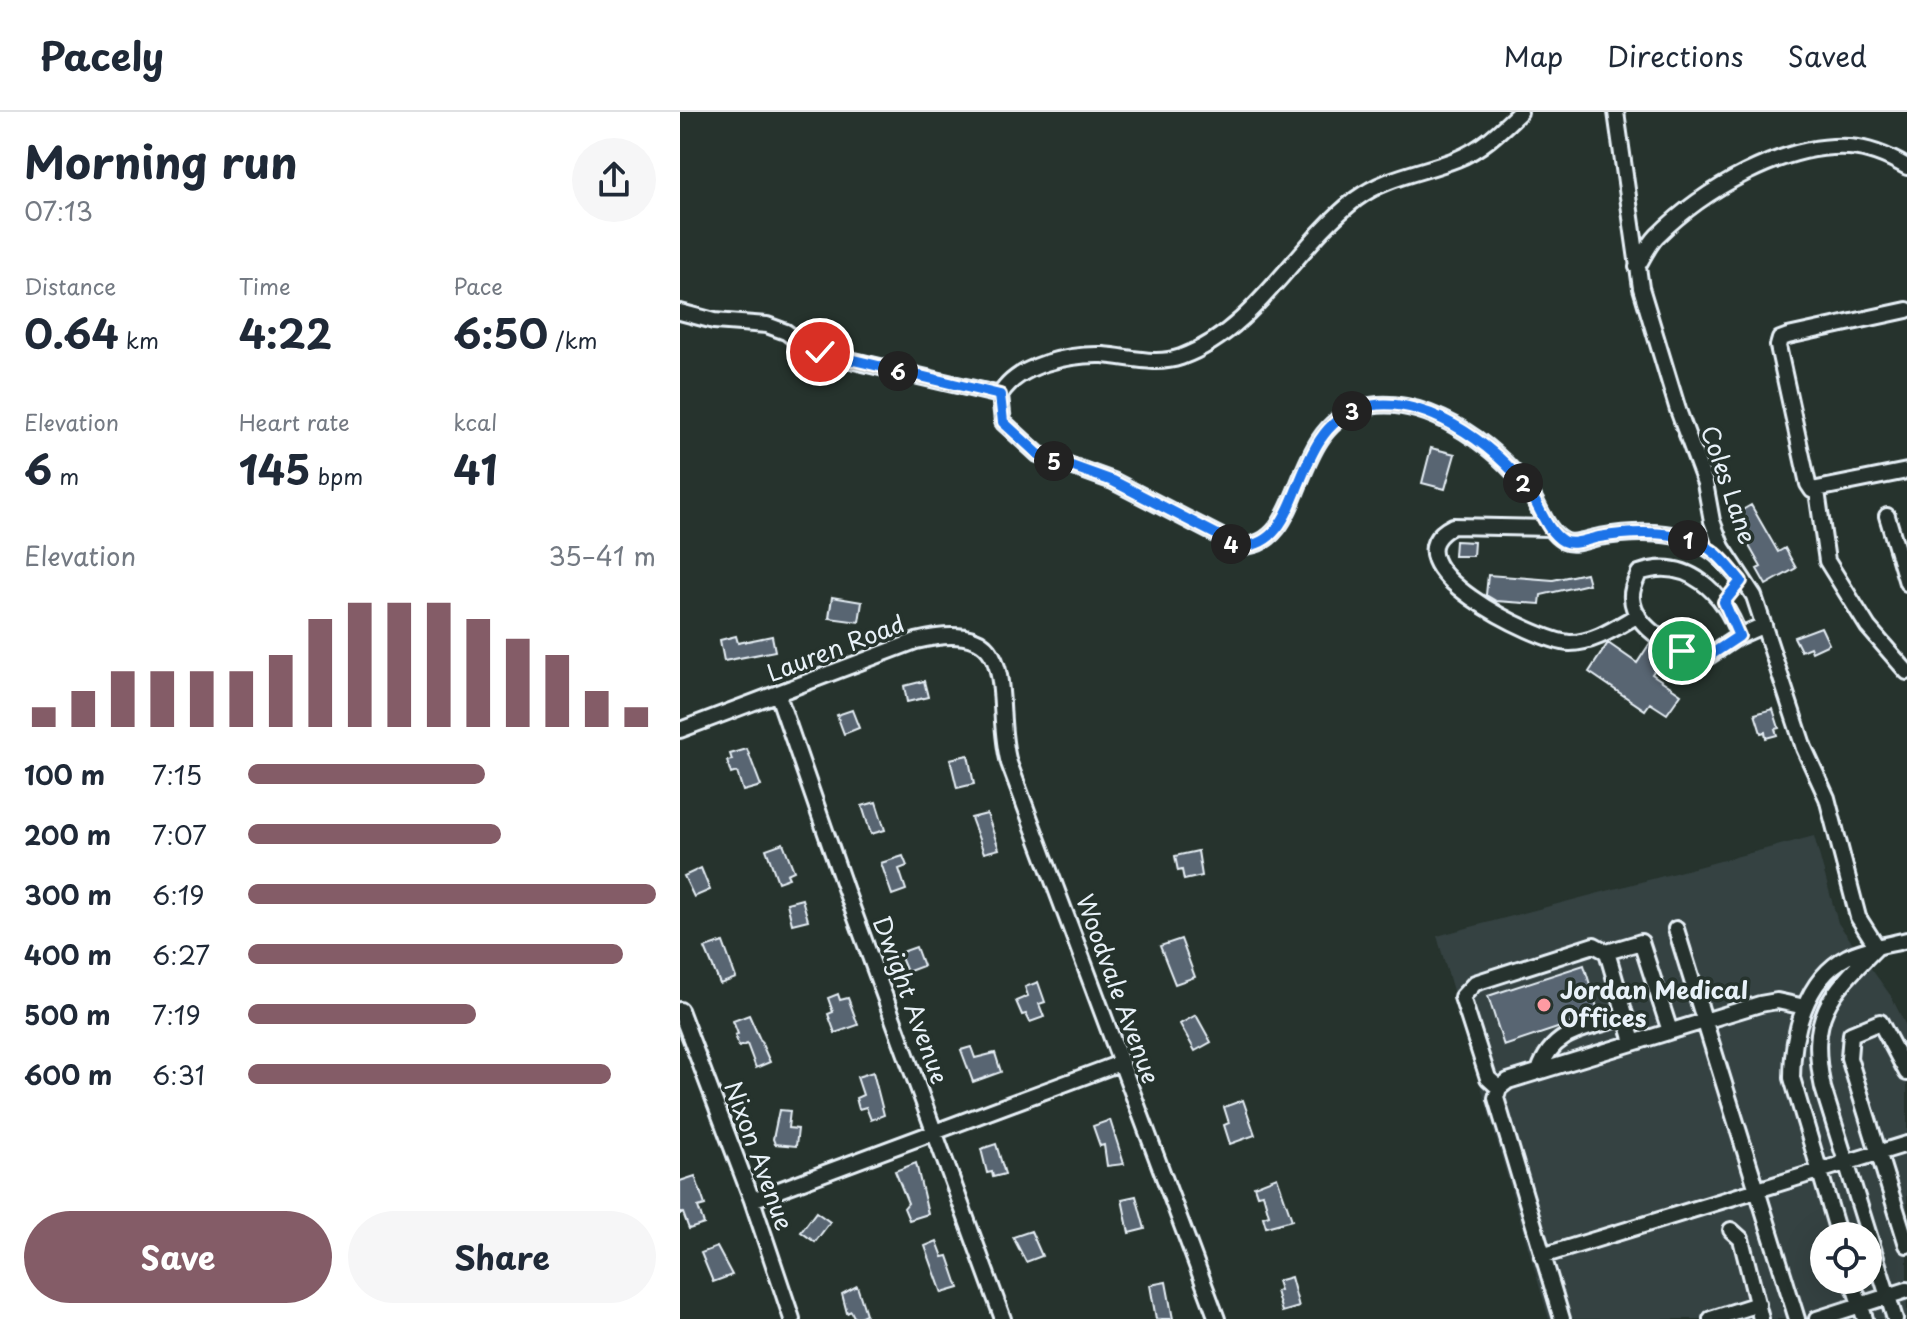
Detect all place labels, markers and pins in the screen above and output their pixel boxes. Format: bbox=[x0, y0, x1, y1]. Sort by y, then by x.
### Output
pin bbox=[786, 318, 854, 386]
pin: 6 bbox=[878, 351, 918, 391]
pin: 3 bbox=[1332, 391, 1372, 431]
pin: 5 bbox=[1034, 441, 1074, 481]
pin: 2 bbox=[1503, 463, 1543, 503]
pin: 1 bbox=[1668, 520, 1708, 560]
pin: 4 bbox=[1211, 524, 1251, 564]
pin bbox=[1648, 617, 1716, 685]
place label: Jordan Medical Offices bbox=[1560, 971, 1748, 1035]
marker: Jordan Medical Offices bbox=[1535, 996, 1553, 1014]

